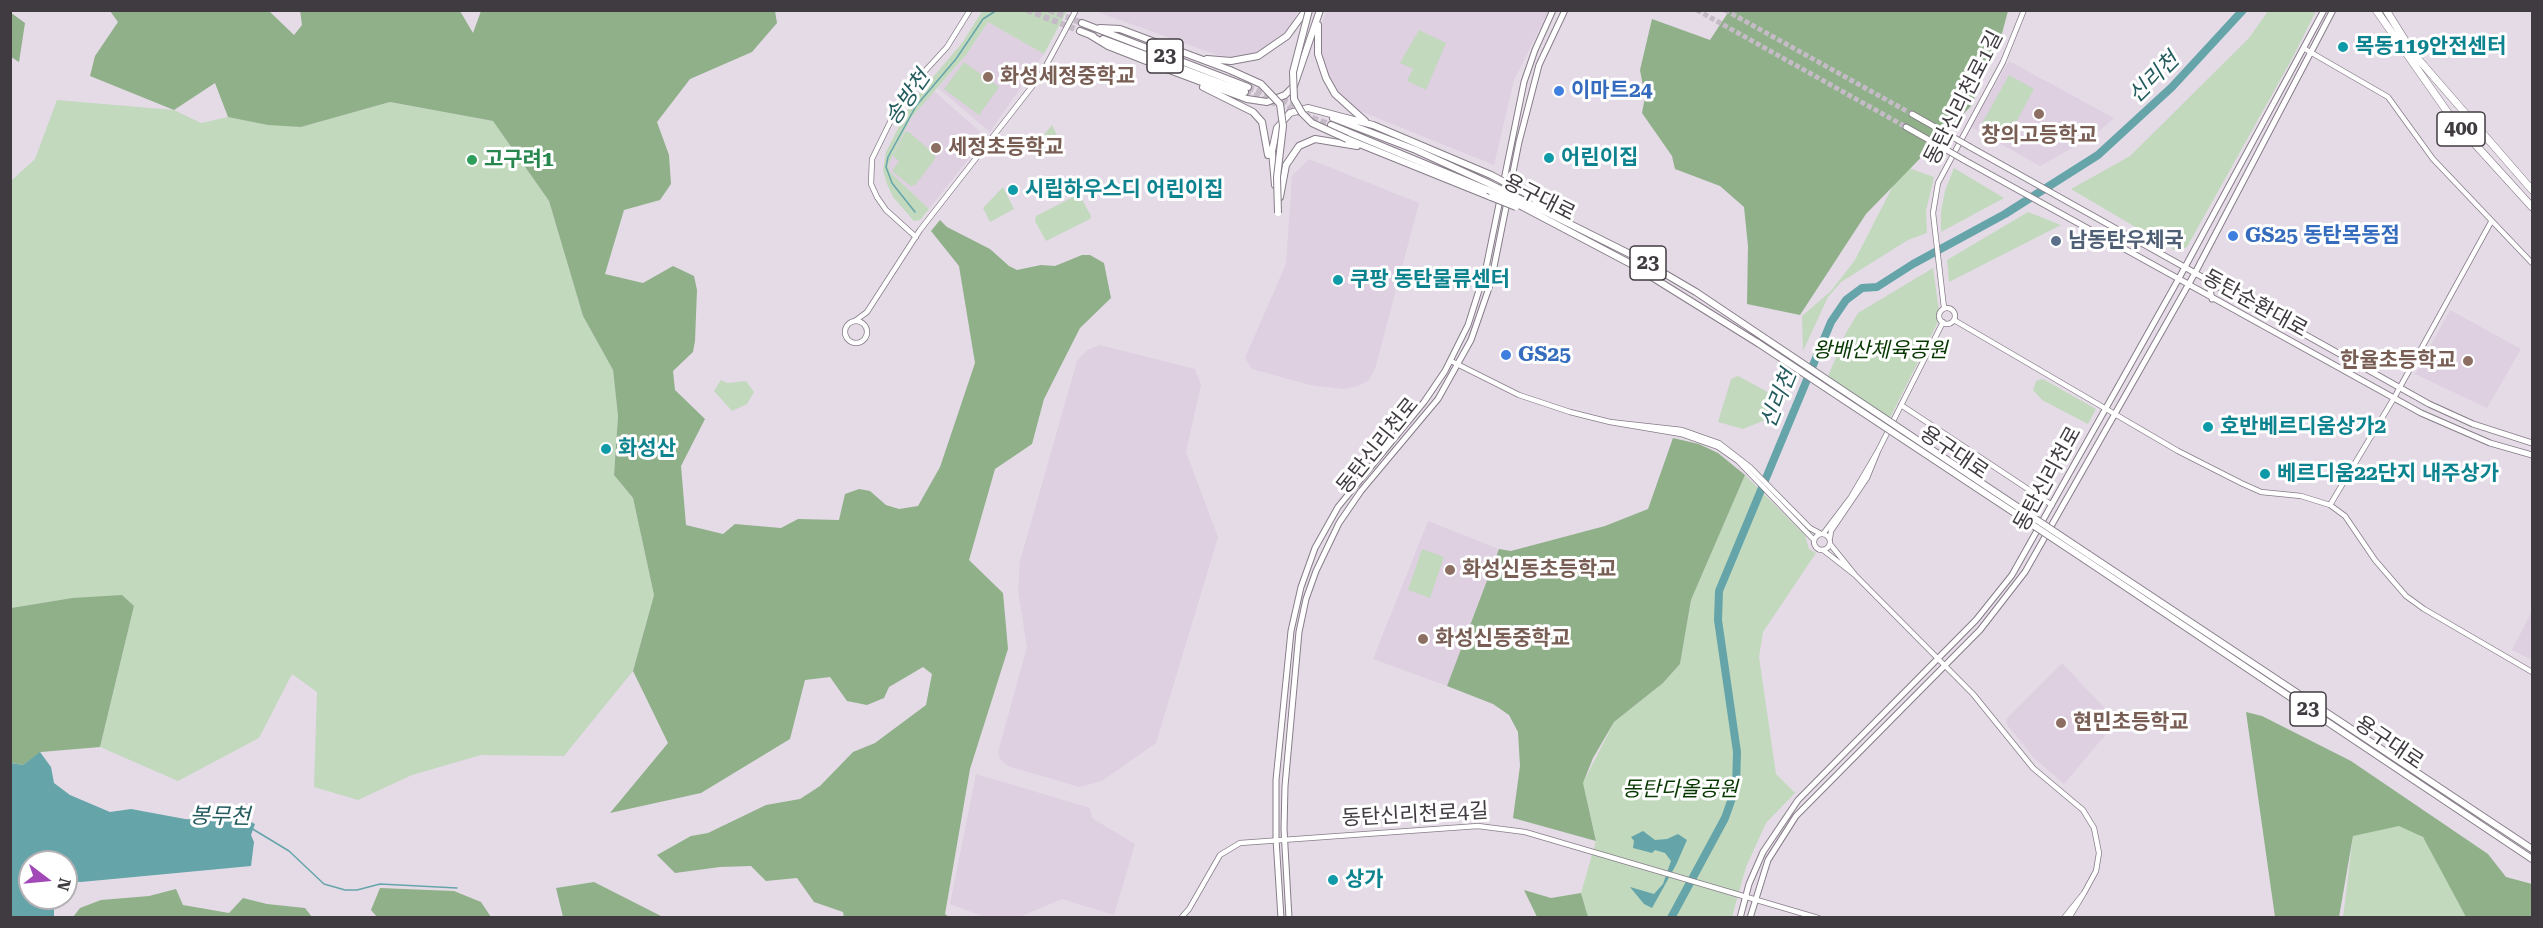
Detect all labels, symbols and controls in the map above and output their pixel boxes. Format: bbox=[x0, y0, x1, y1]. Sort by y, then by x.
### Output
street label: 동탄신리천로1길 bbox=[1919, 27, 2009, 169]
place label: 목동119안전센터 bbox=[2355, 34, 2506, 60]
road number: 23 bbox=[1147, 39, 1183, 73]
marker: 목동119안전센터 bbox=[2336, 40, 2350, 54]
water label: 신리천 bbox=[2123, 47, 2185, 109]
place label: 화성세정중학교 bbox=[1000, 64, 1135, 90]
water label: 송방천 bbox=[880, 66, 936, 130]
marker: 화성세정중학교 bbox=[981, 70, 995, 84]
place label: 이마트24 bbox=[1571, 78, 1652, 104]
marker: 이마트24 bbox=[1552, 84, 1566, 98]
marker: 창의고등학교 bbox=[2032, 107, 2046, 121]
road number: 400 bbox=[2437, 112, 2485, 146]
place label: 창의고등학교 bbox=[1981, 123, 2097, 149]
place label: 세정초등학교 bbox=[948, 135, 1064, 161]
marker: 세정초등학교 bbox=[929, 141, 943, 155]
place label: 어린이집 bbox=[1561, 145, 1638, 171]
place label: 고구려1 bbox=[484, 147, 554, 173]
marker: 어린이집 bbox=[1542, 151, 1556, 165]
marker: 고구려1 bbox=[465, 153, 479, 167]
street label: 용구대로 bbox=[1499, 169, 1579, 227]
place label: 시립하우스디 어린이집 bbox=[1025, 177, 1224, 203]
marker: 시립하우스디 어린이집 bbox=[1006, 183, 1020, 197]
place label: GS25 동탄목동점 bbox=[2245, 223, 2400, 249]
place label: 남동탄우체국 bbox=[2068, 228, 2184, 254]
marker: GS25 동탄목동점 bbox=[2226, 229, 2240, 243]
marker: 남동탄우체국 bbox=[2049, 234, 2063, 248]
road number: 23 bbox=[1630, 246, 1666, 280]
street label: 동탄순환대로 bbox=[2198, 265, 2312, 343]
place label: 쿠팡 동탄물류센터 bbox=[1350, 267, 1510, 293]
marker: 쿠팡 동탄물류센터 bbox=[1331, 273, 1345, 287]
park label: 왕배산체육공원 bbox=[1812, 338, 1948, 364]
place label: GS25 bbox=[1518, 342, 1571, 368]
marker: GS25 bbox=[1499, 348, 1513, 362]
place label: 한율초등학교 bbox=[2340, 348, 2456, 374]
marker: 한율초등학교 bbox=[2461, 354, 2475, 368]
water label: 신리천 bbox=[1755, 366, 1803, 432]
street label: 동탄신리천로 bbox=[1332, 393, 1424, 499]
place label: 호반베르디움상가2 bbox=[2220, 414, 2386, 440]
marker: 호반베르디움상가2 bbox=[2201, 420, 2215, 434]
street label: 용구대로 bbox=[1915, 421, 1993, 485]
street label: 동탄신리천로 bbox=[2009, 422, 2087, 536]
place label: 화성산 bbox=[618, 436, 676, 462]
marker: 화성산 bbox=[599, 442, 613, 456]
place label: 베르디움22단지 내주상가 bbox=[2277, 461, 2499, 487]
marker: 베르디움22단지 내주상가 bbox=[2258, 467, 2272, 481]
place label: 화성신동초등학교 bbox=[1462, 557, 1617, 583]
marker: 화성신동초등학교 bbox=[1443, 563, 1457, 577]
place label: 화성신동중학교 bbox=[1435, 626, 1570, 652]
marker: 화성신동중학교 bbox=[1416, 632, 1430, 646]
road number: 23 bbox=[2290, 692, 2326, 726]
place label: 현민초등학교 bbox=[2073, 710, 2189, 736]
street label: 용구대로 bbox=[2350, 711, 2428, 775]
marker: 현민초등학교 bbox=[2054, 716, 2068, 730]
park label: 동탄다올공원 bbox=[1622, 777, 1738, 803]
street label: 동탄신리천로4길 bbox=[1341, 799, 1489, 831]
water label: 봉무천 bbox=[189, 803, 251, 831]
north arrow bbox=[18, 850, 78, 910]
place label: 상가 bbox=[1345, 867, 1384, 893]
marker: 상가 bbox=[1326, 873, 1340, 887]
text: N bbox=[53, 876, 75, 893]

